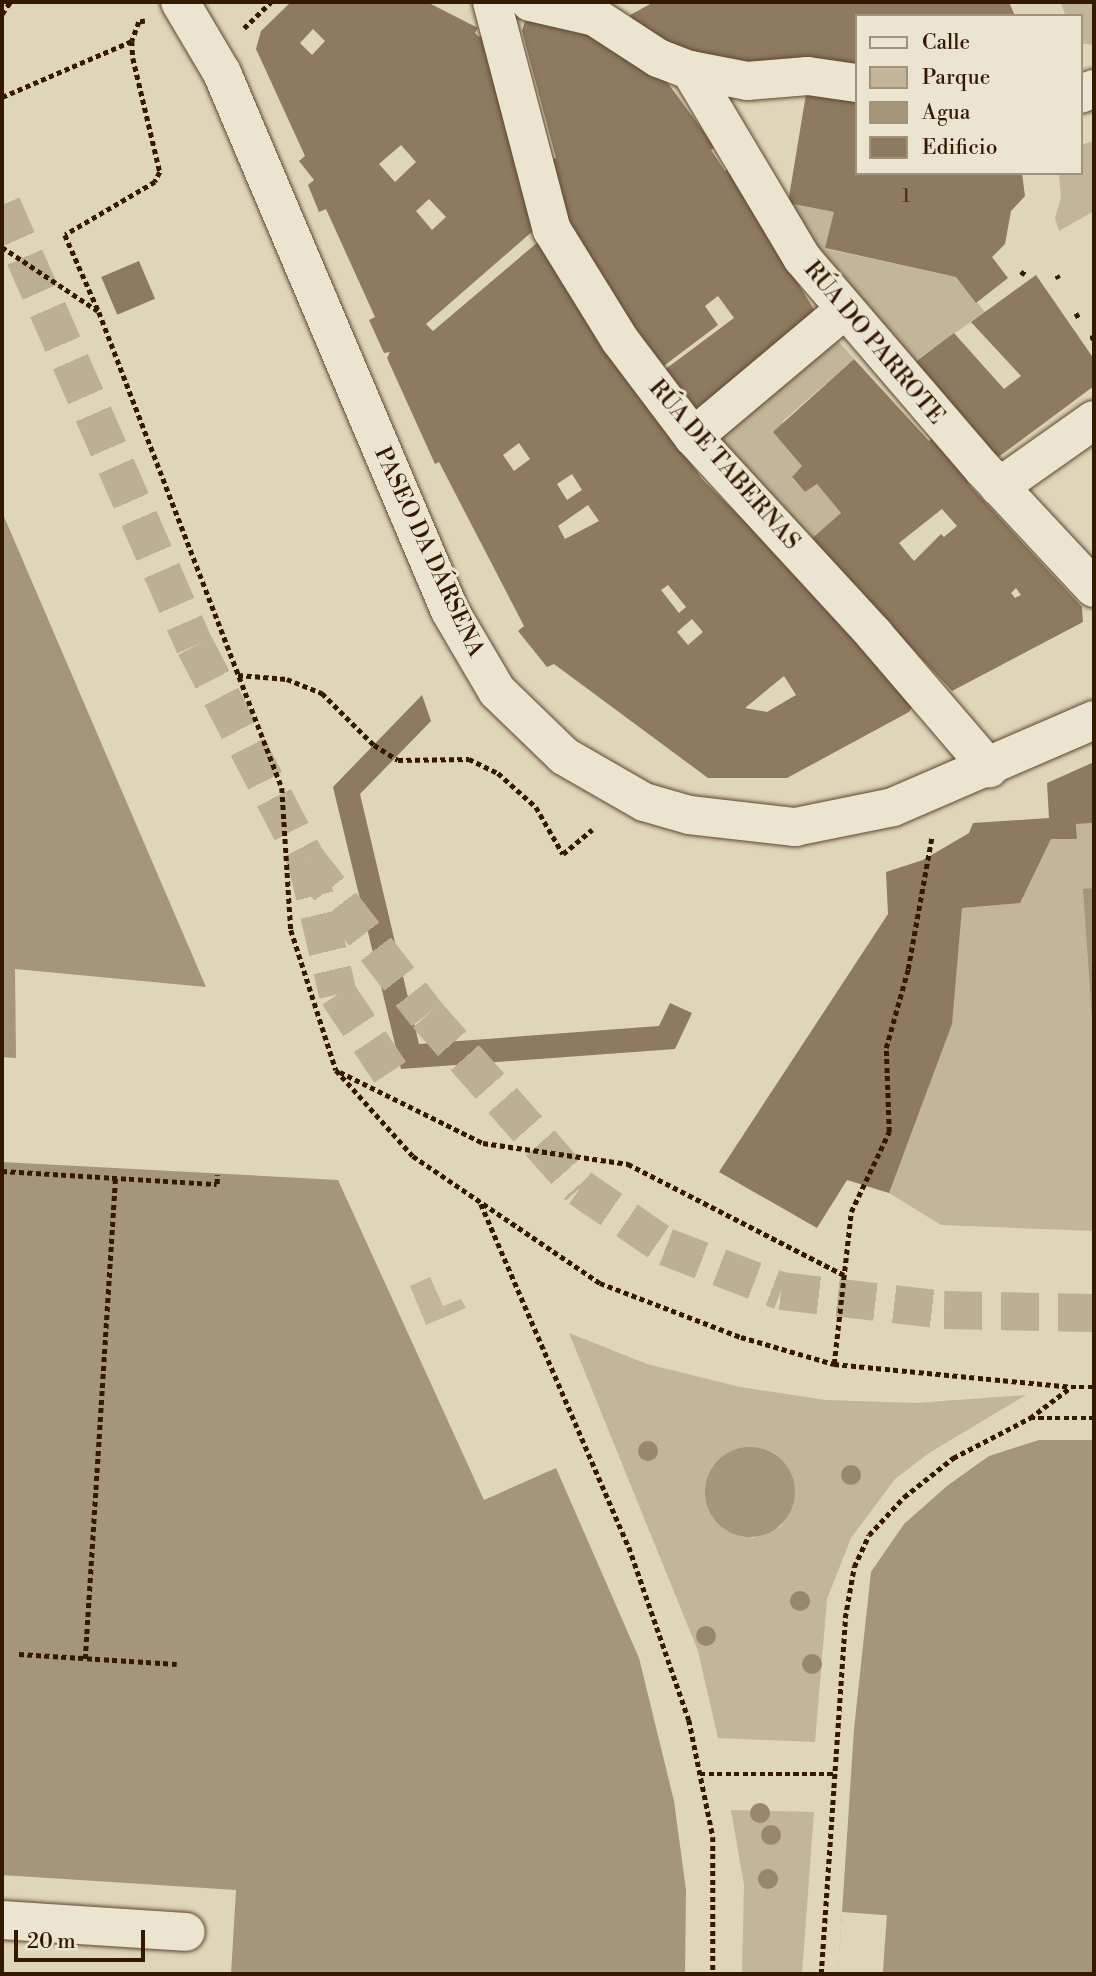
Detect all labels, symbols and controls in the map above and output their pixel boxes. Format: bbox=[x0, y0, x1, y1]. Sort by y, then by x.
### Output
legend bbox=[855, 14, 1082, 175]
text: Calle bbox=[922, 30, 970, 56]
text: Parque bbox=[922, 65, 990, 91]
text: Agua bbox=[922, 100, 970, 126]
text: Edificio bbox=[922, 135, 998, 161]
house number: 1 bbox=[902, 186, 910, 208]
street label: RÚA DO PARROTE bbox=[798, 256, 950, 430]
street label: RÚA DE TABERNAS bbox=[643, 374, 805, 556]
street label: PASEO DA DÁRSENA bbox=[368, 443, 490, 661]
scale bar bbox=[18, 1916, 149, 1960]
text: 20 m bbox=[27, 1929, 76, 1955]

